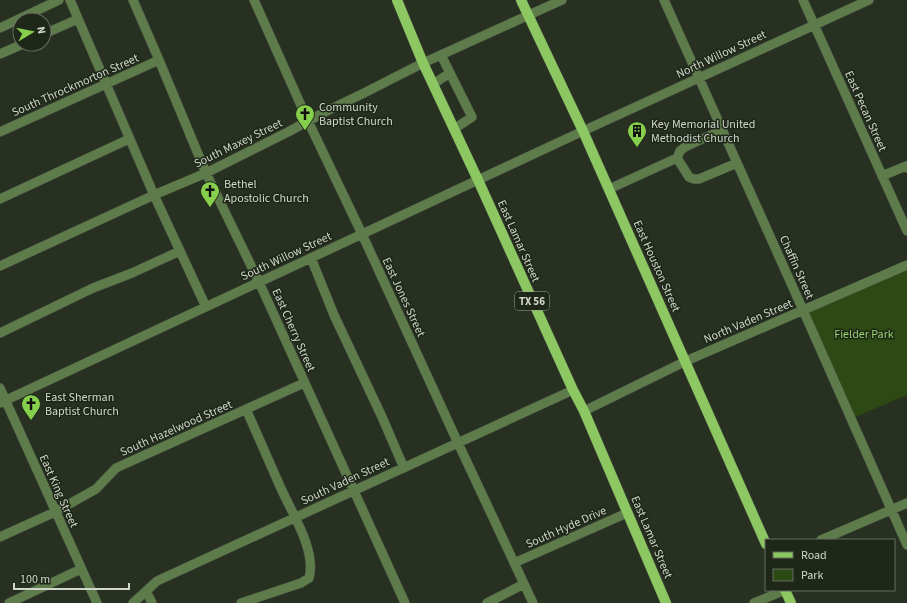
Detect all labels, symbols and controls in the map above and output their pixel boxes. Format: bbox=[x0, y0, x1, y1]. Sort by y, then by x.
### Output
north arrow bbox=[12, 12, 52, 52]
text: N bbox=[33, 25, 49, 35]
street label: North Willow Street bbox=[673, 26, 769, 83]
street label: South Throckmorton Street bbox=[9, 50, 141, 121]
street label: East Pecan Street bbox=[840, 68, 891, 154]
place label: Community Baptist Church bbox=[319, 99, 393, 130]
church icon: Community Baptist Church bbox=[294, 103, 316, 131]
street label: South Maxey Street bbox=[191, 115, 285, 172]
place label: Key Memorial United Methodist Church bbox=[651, 116, 755, 147]
building icon: Key Memorial United Methodist Church bbox=[626, 120, 648, 148]
place label: Bethel Apostolic Church bbox=[224, 176, 309, 207]
church icon: Bethel Apostolic Church bbox=[199, 180, 221, 208]
street label: East Lamar Street bbox=[493, 197, 544, 285]
street label: East Houston Street bbox=[629, 218, 684, 315]
street label: South Willow Street bbox=[238, 228, 334, 285]
street label: Chaffin Street bbox=[775, 233, 818, 302]
street label: East Jones Street bbox=[378, 255, 429, 340]
street label: East Cherry Street bbox=[268, 286, 320, 375]
road number: TX 56 bbox=[515, 292, 549, 310]
street label: North Vaden Street bbox=[701, 295, 795, 348]
park label: Fielder Park bbox=[834, 326, 894, 343]
place label: East Sherman Baptist Church bbox=[45, 389, 119, 420]
church icon: East Sherman Baptist Church bbox=[20, 393, 42, 421]
street label: South Hazelwood Street bbox=[117, 396, 235, 461]
street label: East King Street bbox=[35, 452, 82, 531]
street label: South Vaden Street bbox=[298, 453, 392, 509]
street label: East Lamar Street bbox=[626, 493, 677, 581]
street label: South Hyde Drive bbox=[523, 502, 609, 553]
legend bbox=[765, 539, 895, 591]
text: Road bbox=[801, 547, 827, 564]
scale bar bbox=[14, 565, 129, 591]
text: Park bbox=[801, 567, 823, 584]
text: 100 m bbox=[20, 571, 50, 588]

